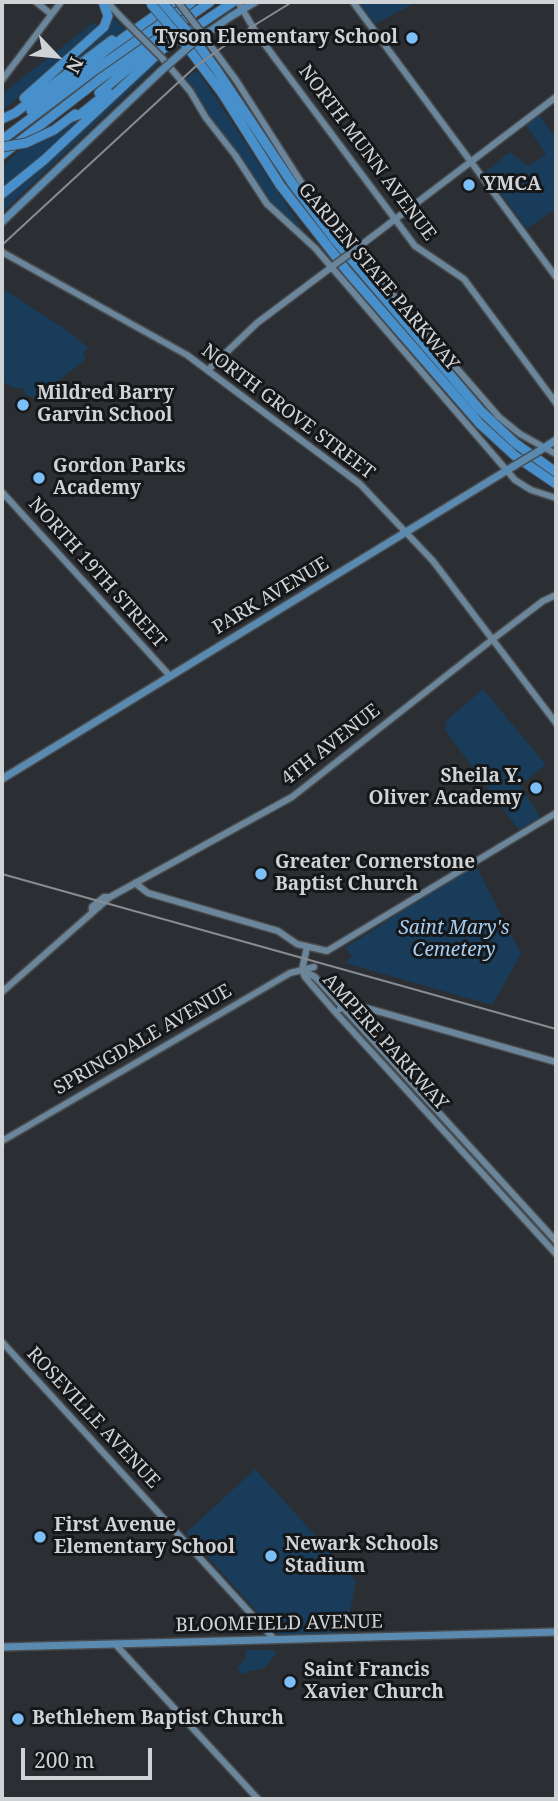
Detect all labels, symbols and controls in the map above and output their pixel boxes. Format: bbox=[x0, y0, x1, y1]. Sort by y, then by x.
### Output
north arrow bbox=[21, 21, 91, 91]
place label: Tyson Elementary School bbox=[155, 27, 398, 49]
marker: Tyson Elementary School bbox=[404, 30, 420, 46]
text: N bbox=[60, 53, 90, 78]
street label: NORTH MUNN AVENUE bbox=[293, 61, 441, 245]
place label: YMCA bbox=[483, 174, 541, 196]
marker: YMCA bbox=[461, 177, 477, 193]
street label: GARDEN STATE PARKWAY bbox=[293, 179, 463, 375]
street label: NORTH GROVE STREET bbox=[197, 339, 379, 485]
place label: Mildred Barry Garvin School bbox=[37, 383, 174, 427]
marker: Mildred Barry Garvin School bbox=[15, 397, 31, 413]
place label: Gordon Parks Academy bbox=[53, 456, 186, 500]
marker: Gordon Parks Academy bbox=[31, 470, 47, 486]
street label: NORTH 19TH STREET bbox=[23, 493, 171, 653]
street label: PARK AVENUE bbox=[209, 552, 333, 640]
street label: 4TH AVENUE bbox=[277, 699, 385, 791]
place label: Sheila Y. Oliver Academy bbox=[369, 766, 522, 810]
marker: Sheila Y. Oliver Academy bbox=[528, 780, 544, 796]
place label: Greater Cornerstone Baptist Church bbox=[275, 852, 475, 896]
marker: Greater Cornerstone Baptist Church bbox=[253, 866, 269, 882]
park label: Saint Mary's Cemetery bbox=[398, 918, 510, 962]
street label: AMPERE PARKWAY bbox=[318, 969, 452, 1115]
street label: SPRINGDALE AVENUE bbox=[50, 980, 236, 1100]
street label: ROSEVILLE AVENUE bbox=[22, 1343, 164, 1493]
place label: First Avenue Elementary School bbox=[54, 1515, 235, 1559]
marker: First Avenue Elementary School bbox=[32, 1529, 48, 1545]
place label: Newark Schools Stadium bbox=[285, 1534, 438, 1578]
marker: Newark Schools Stadium bbox=[263, 1548, 279, 1564]
street label: BLOOMFIELD AVENUE bbox=[175, 1611, 383, 1637]
place label: Saint Francis Xavier Church bbox=[304, 1660, 444, 1704]
marker: Saint Francis Xavier Church bbox=[282, 1674, 298, 1690]
place label: Bethlehem Baptist Church bbox=[32, 1708, 284, 1730]
marker: Bethlehem Baptist Church bbox=[10, 1711, 26, 1727]
scale bar bbox=[24, 1734, 156, 1778]
text: 200 m bbox=[34, 1746, 95, 1774]

